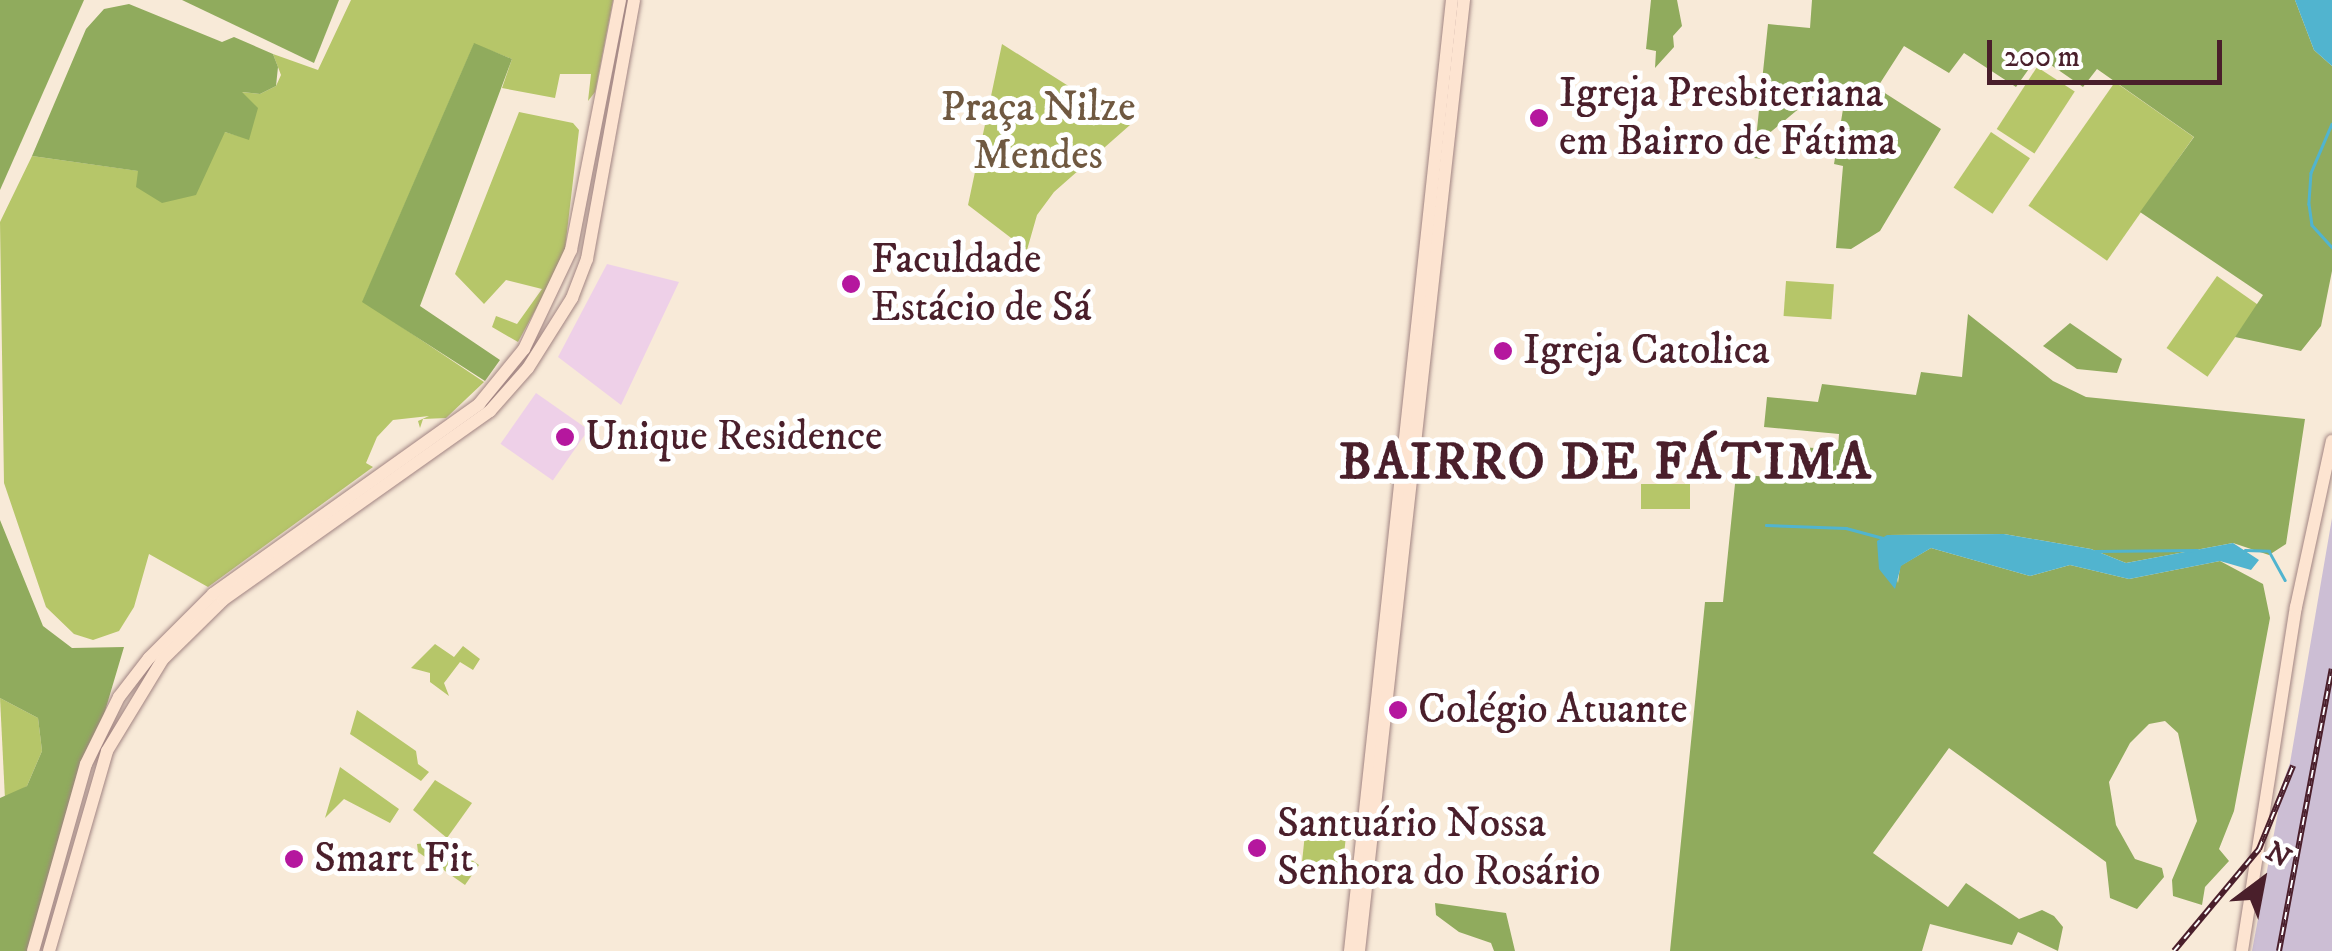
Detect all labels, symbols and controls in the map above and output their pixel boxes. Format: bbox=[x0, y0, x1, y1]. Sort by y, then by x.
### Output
scale bar bbox=[1992, 20, 2227, 82]
text: 200 m bbox=[2004, 39, 2080, 76]
place label: Igreja Presbiteriana em Bairro de Fátima bbox=[1559, 69, 1896, 168]
park label: Praça Nilze Mendes bbox=[940, 83, 1136, 182]
marker: Igreja Presbiteriana em Bairro de Fátima bbox=[1528, 107, 1550, 129]
place label: Faculdade Estácio de Sá bbox=[871, 235, 1092, 334]
marker: Faculdade Estácio de Sá bbox=[840, 273, 862, 295]
place label: Igreja Catolica bbox=[1523, 326, 1770, 376]
marker: Igreja Catolica bbox=[1492, 340, 1514, 362]
place label: Unique Residence bbox=[585, 412, 882, 462]
marker: Unique Residence bbox=[554, 426, 576, 448]
district label: BAIRRO DE FÁTIMA bbox=[1339, 433, 1873, 495]
place label: Colégio Atuante bbox=[1418, 685, 1688, 735]
marker: Colégio Atuante bbox=[1387, 699, 1409, 721]
place label: Santuário Nossa Senhora do Rosário bbox=[1277, 799, 1600, 898]
north arrow bbox=[2212, 831, 2312, 931]
place label: Smart Fit bbox=[314, 834, 473, 884]
text: N bbox=[2259, 834, 2297, 876]
marker: Santuário Nossa Senhora do Rosário bbox=[1246, 837, 1268, 859]
marker: Smart Fit bbox=[283, 848, 305, 870]

